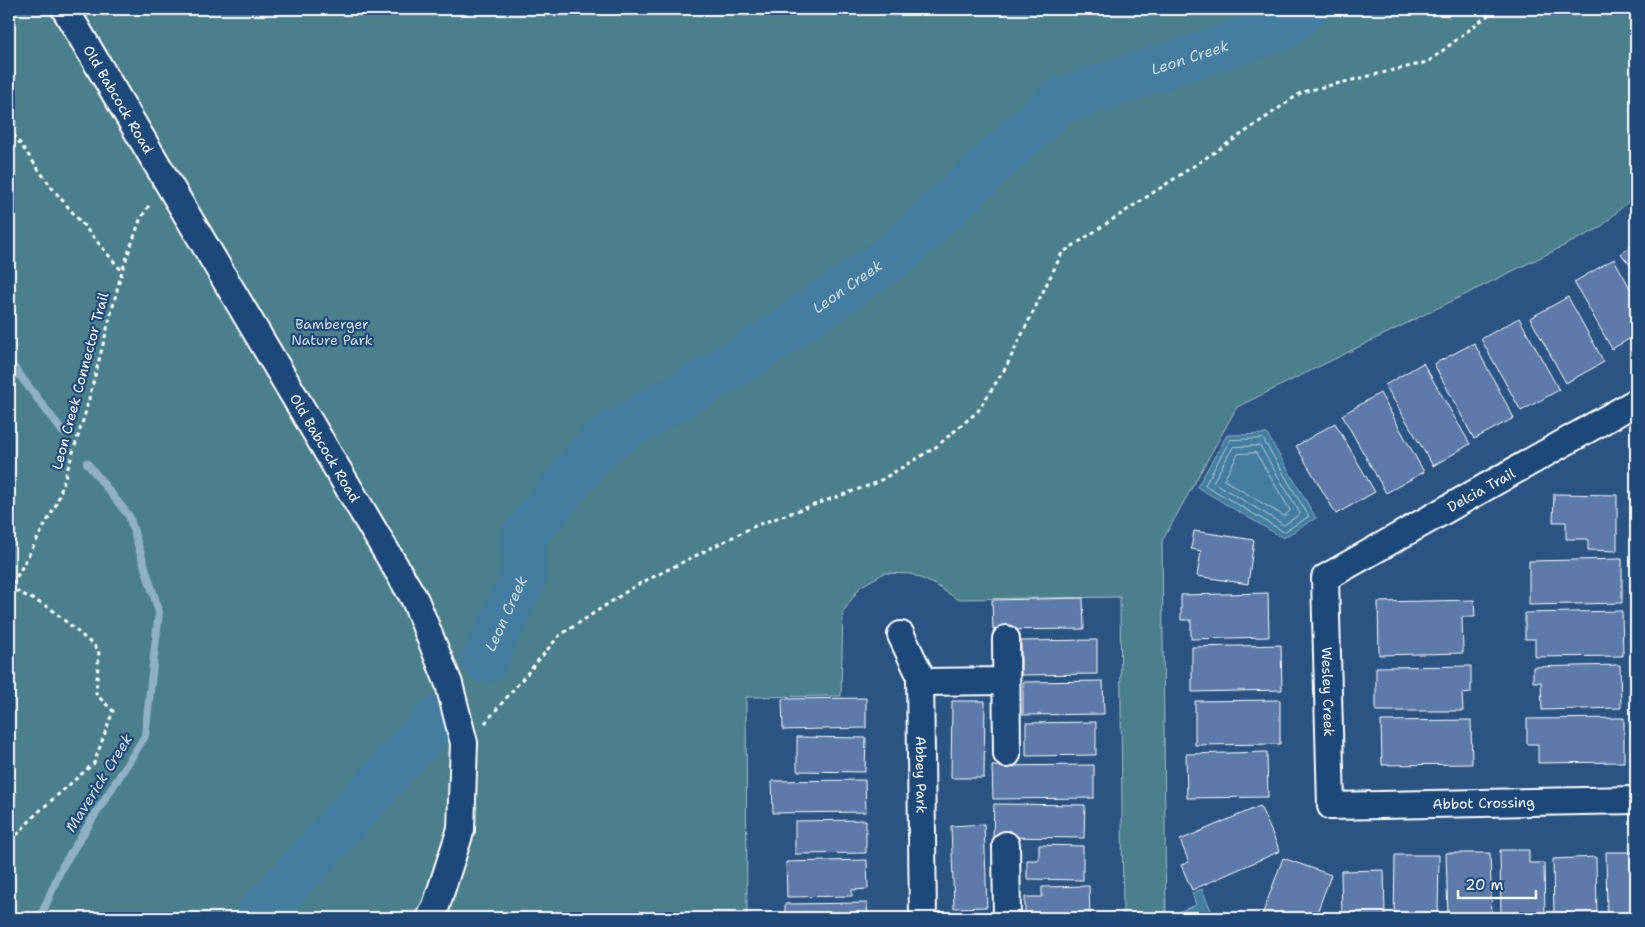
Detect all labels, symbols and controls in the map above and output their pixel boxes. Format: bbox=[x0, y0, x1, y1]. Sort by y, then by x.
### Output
water label: Leon Creek bbox=[1149, 35, 1232, 80]
street label: Old Babcock Road bbox=[79, 42, 158, 157]
water label: Leon Creek bbox=[809, 255, 887, 318]
street label: Leon Creek Connector Trail bbox=[48, 290, 113, 472]
park label: Bamberger Nature Park bbox=[291, 315, 373, 349]
street label: Old Babcock Road bbox=[286, 390, 364, 505]
street label: Delcia Trail bbox=[1444, 464, 1519, 516]
water label: Leon Creek bbox=[480, 572, 532, 654]
street label: Wesley Creek bbox=[1318, 647, 1338, 737]
water label: Maverick Creek bbox=[61, 730, 137, 836]
street label: Abbey Park bbox=[912, 736, 931, 813]
street label: Abbot Crossing bbox=[1432, 793, 1535, 813]
scale bar bbox=[1458, 867, 1535, 899]
text: 20 m bbox=[1465, 875, 1504, 895]

